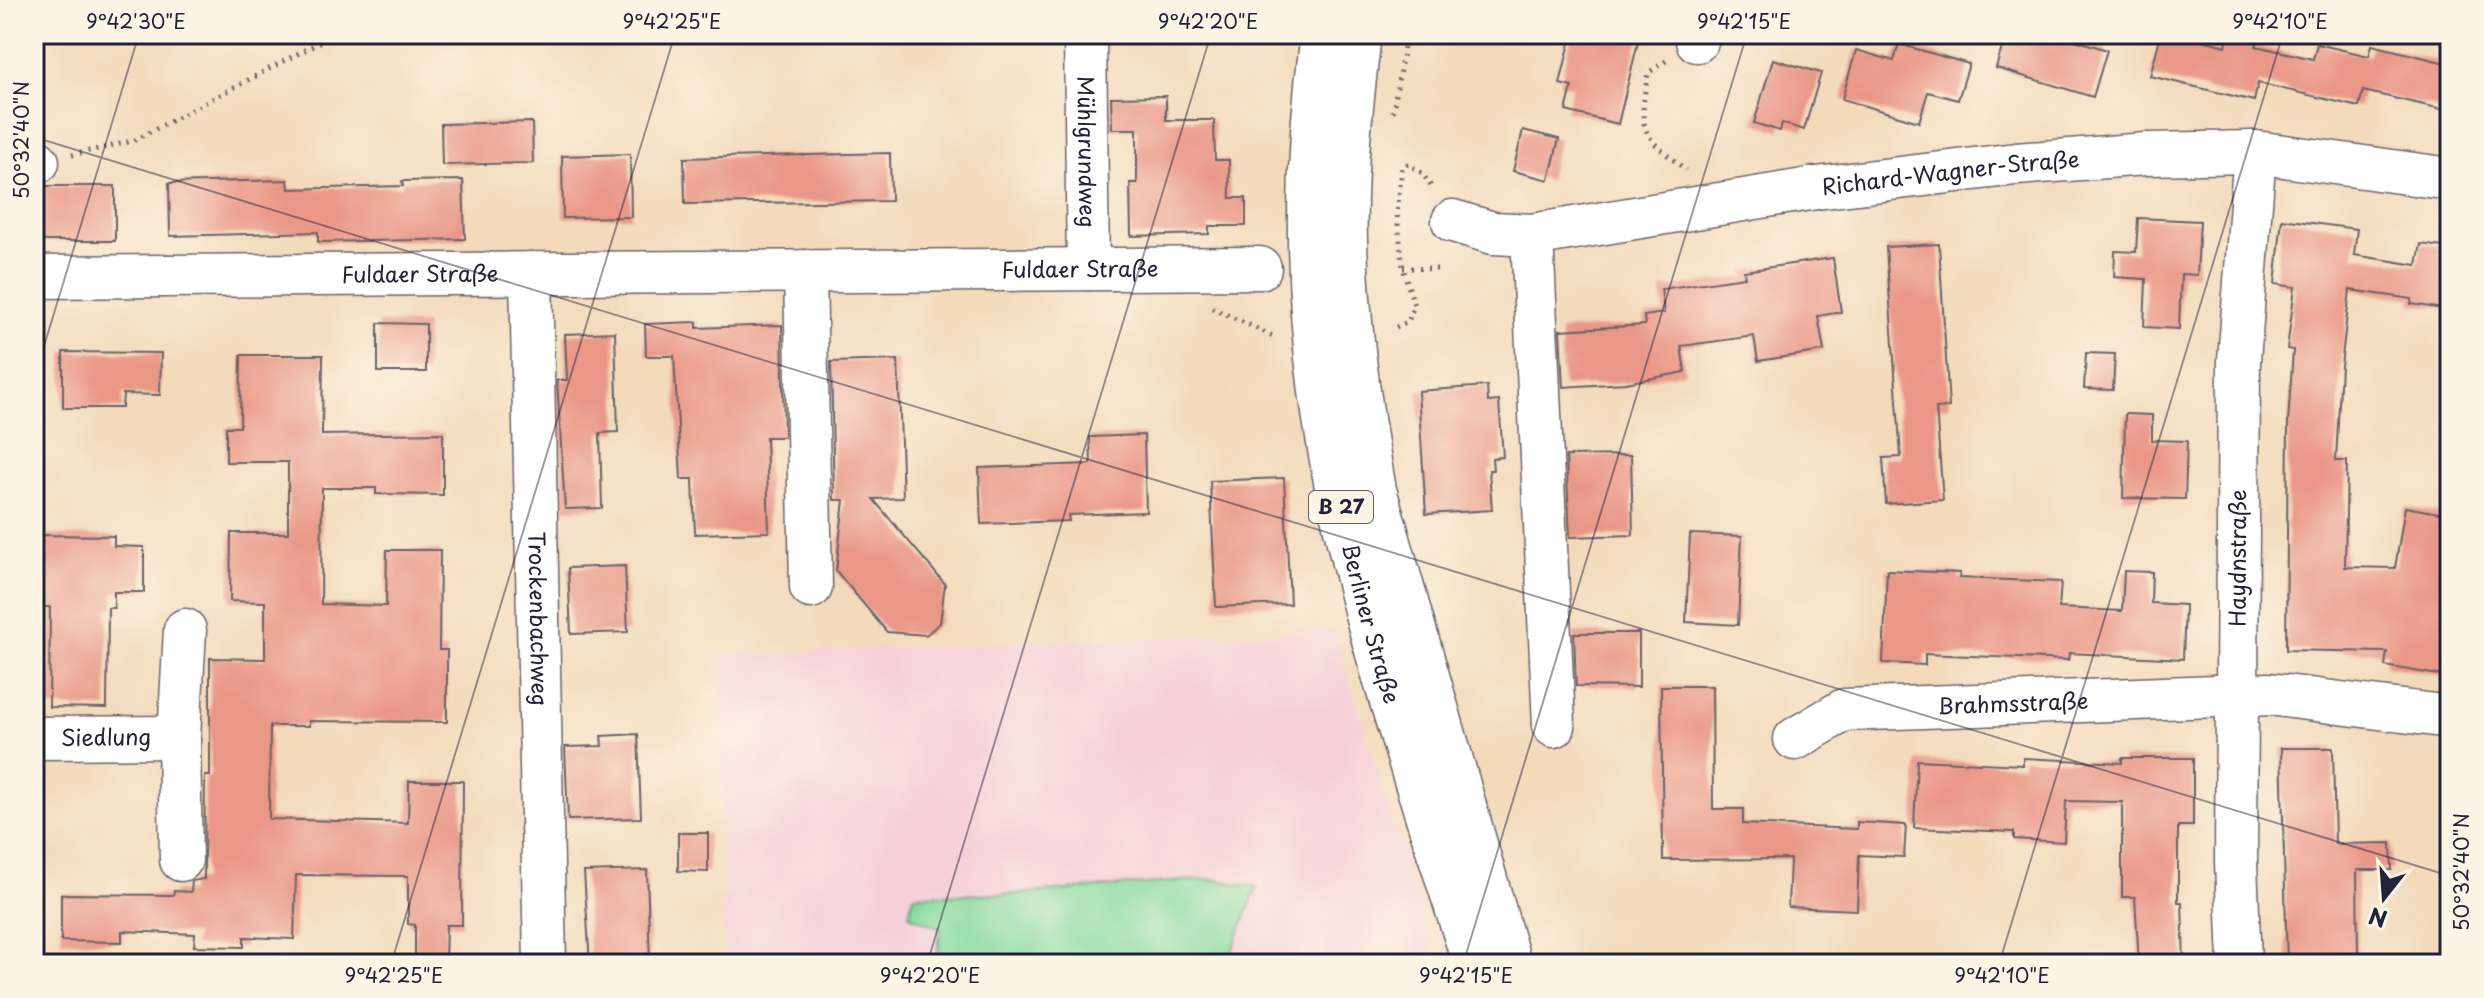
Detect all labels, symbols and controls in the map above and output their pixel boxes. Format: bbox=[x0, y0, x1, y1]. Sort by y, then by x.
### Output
text: 9°42'30"E bbox=[86, 6, 186, 36]
text: 9°42'25"E bbox=[623, 6, 721, 36]
text: 9°42'20"E bbox=[1158, 6, 1258, 36]
text: 9°42'15"E bbox=[1697, 6, 1791, 36]
text: 9°42'10"E bbox=[2232, 6, 2328, 36]
street label: Mühlgrundweg bbox=[1071, 76, 1105, 228]
text: 50°32'40"N bbox=[6, 81, 36, 199]
street label: Richard-Wagner-Straße bbox=[1820, 141, 2080, 202]
street label: Fuldaer Straße bbox=[1001, 251, 1159, 285]
street label: Fuldaer Straße bbox=[341, 256, 499, 290]
street label: Haydnstraße bbox=[2219, 489, 2253, 627]
road number: B 27 bbox=[1309, 491, 1373, 523]
street label: Trockenbachweg bbox=[521, 531, 558, 707]
street label: Berliner Straße bbox=[1335, 540, 1410, 707]
street label: Brahmsstraße bbox=[1937, 683, 2089, 721]
street label: Siedlung bbox=[61, 719, 151, 753]
text: 50°32'40"N bbox=[2446, 813, 2476, 931]
north arrow bbox=[2344, 858, 2424, 938]
text: N bbox=[2365, 900, 2391, 937]
text: 9°42'25"E bbox=[345, 960, 443, 990]
text: 9°42'20"E bbox=[880, 960, 980, 990]
text: 9°42'15"E bbox=[1419, 960, 1513, 990]
text: 9°42'10"E bbox=[1954, 960, 2050, 990]

